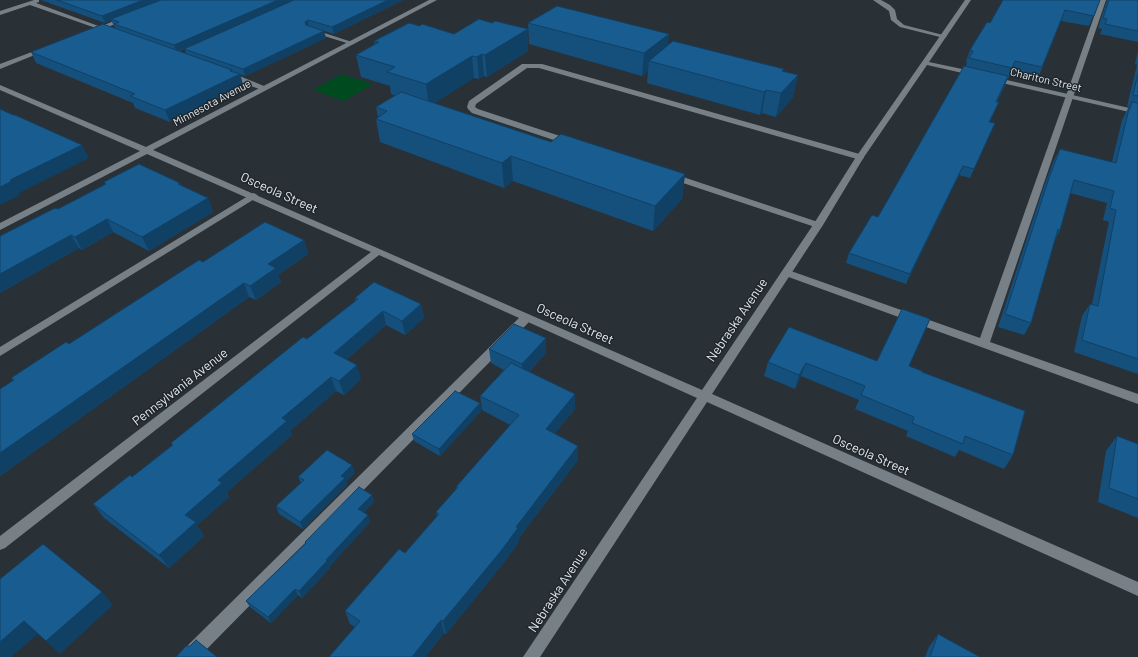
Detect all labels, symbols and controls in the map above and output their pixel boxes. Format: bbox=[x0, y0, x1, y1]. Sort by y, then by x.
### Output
street label: Chariton Street bbox=[1009, 65, 1083, 95]
street label: Minnesota Avenue bbox=[171, 77, 253, 129]
street label: Osceola Street bbox=[238, 169, 320, 217]
street label: Nebraska Avenue bbox=[703, 275, 771, 365]
street label: Osceola Street bbox=[534, 300, 616, 348]
street label: Pennsylvania Avenue bbox=[129, 345, 231, 429]
street label: Osceola Street bbox=[830, 431, 912, 479]
street label: Nebraska Avenue bbox=[525, 545, 591, 635]

